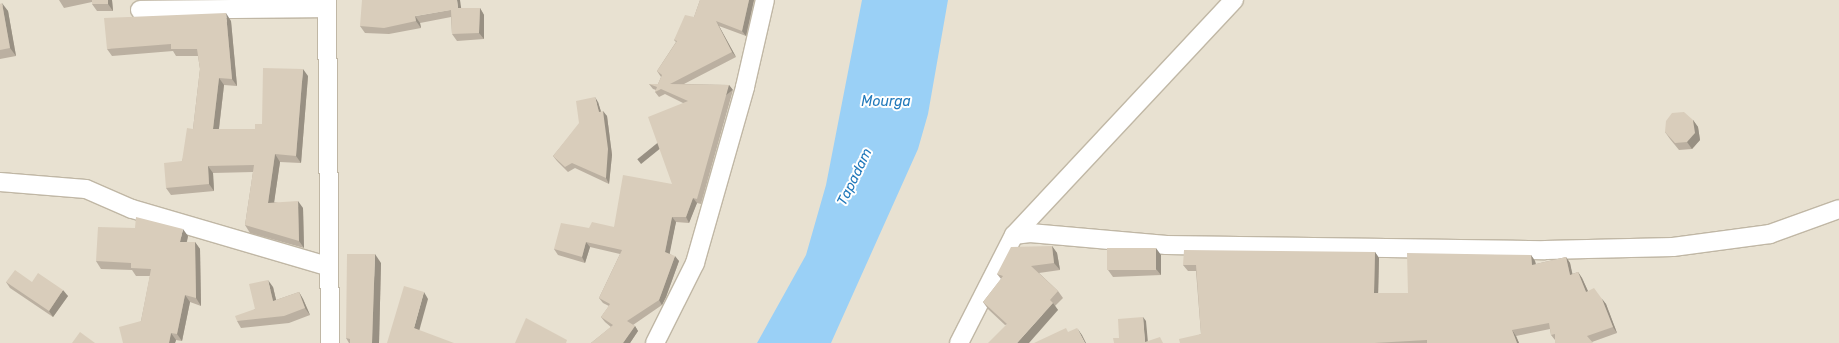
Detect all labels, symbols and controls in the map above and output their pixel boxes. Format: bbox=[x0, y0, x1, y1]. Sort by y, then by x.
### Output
water label: Mourga bbox=[861, 94, 911, 110]
water label: Tapadam bbox=[834, 146, 876, 208]

